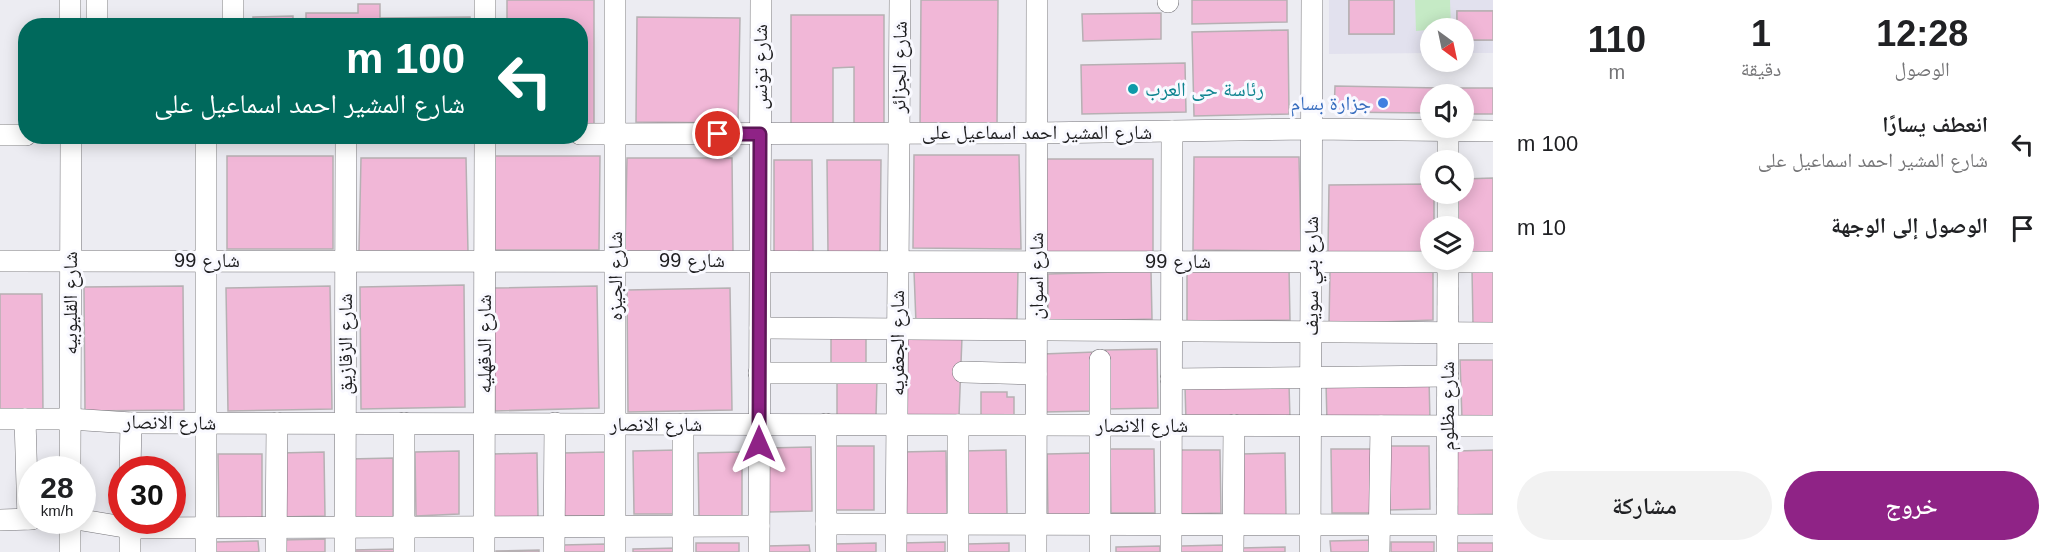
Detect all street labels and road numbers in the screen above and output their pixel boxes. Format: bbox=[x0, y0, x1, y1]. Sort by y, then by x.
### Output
street label: شارع الجزائر bbox=[887, 21, 913, 114]
street label: شارع تونس bbox=[749, 24, 773, 110]
street label: شارع المشير احمد اسماعيل على bbox=[922, 121, 1152, 145]
street label: شارع بني سويف bbox=[1300, 216, 1327, 336]
street label: شارع الجيزه bbox=[604, 231, 628, 321]
street label: شارع اسوان bbox=[1025, 232, 1049, 320]
street label: شارع 99 bbox=[174, 249, 240, 273]
street label: شارع 99 bbox=[659, 249, 725, 273]
street label: شارع 99 bbox=[1145, 250, 1211, 274]
street label: شارع القليوبيه bbox=[59, 251, 83, 355]
street label: شارع الجعفريه bbox=[886, 290, 910, 396]
street label: شارع الزقازيق bbox=[334, 293, 358, 395]
street label: شارع الدقهليه bbox=[473, 294, 497, 394]
street label: شارع مظلوم bbox=[1436, 361, 1461, 451]
street label: شارع الانصار bbox=[123, 410, 216, 436]
street label: شارع الانصار bbox=[609, 413, 702, 437]
street label: شارع الانصار bbox=[1095, 414, 1188, 438]

